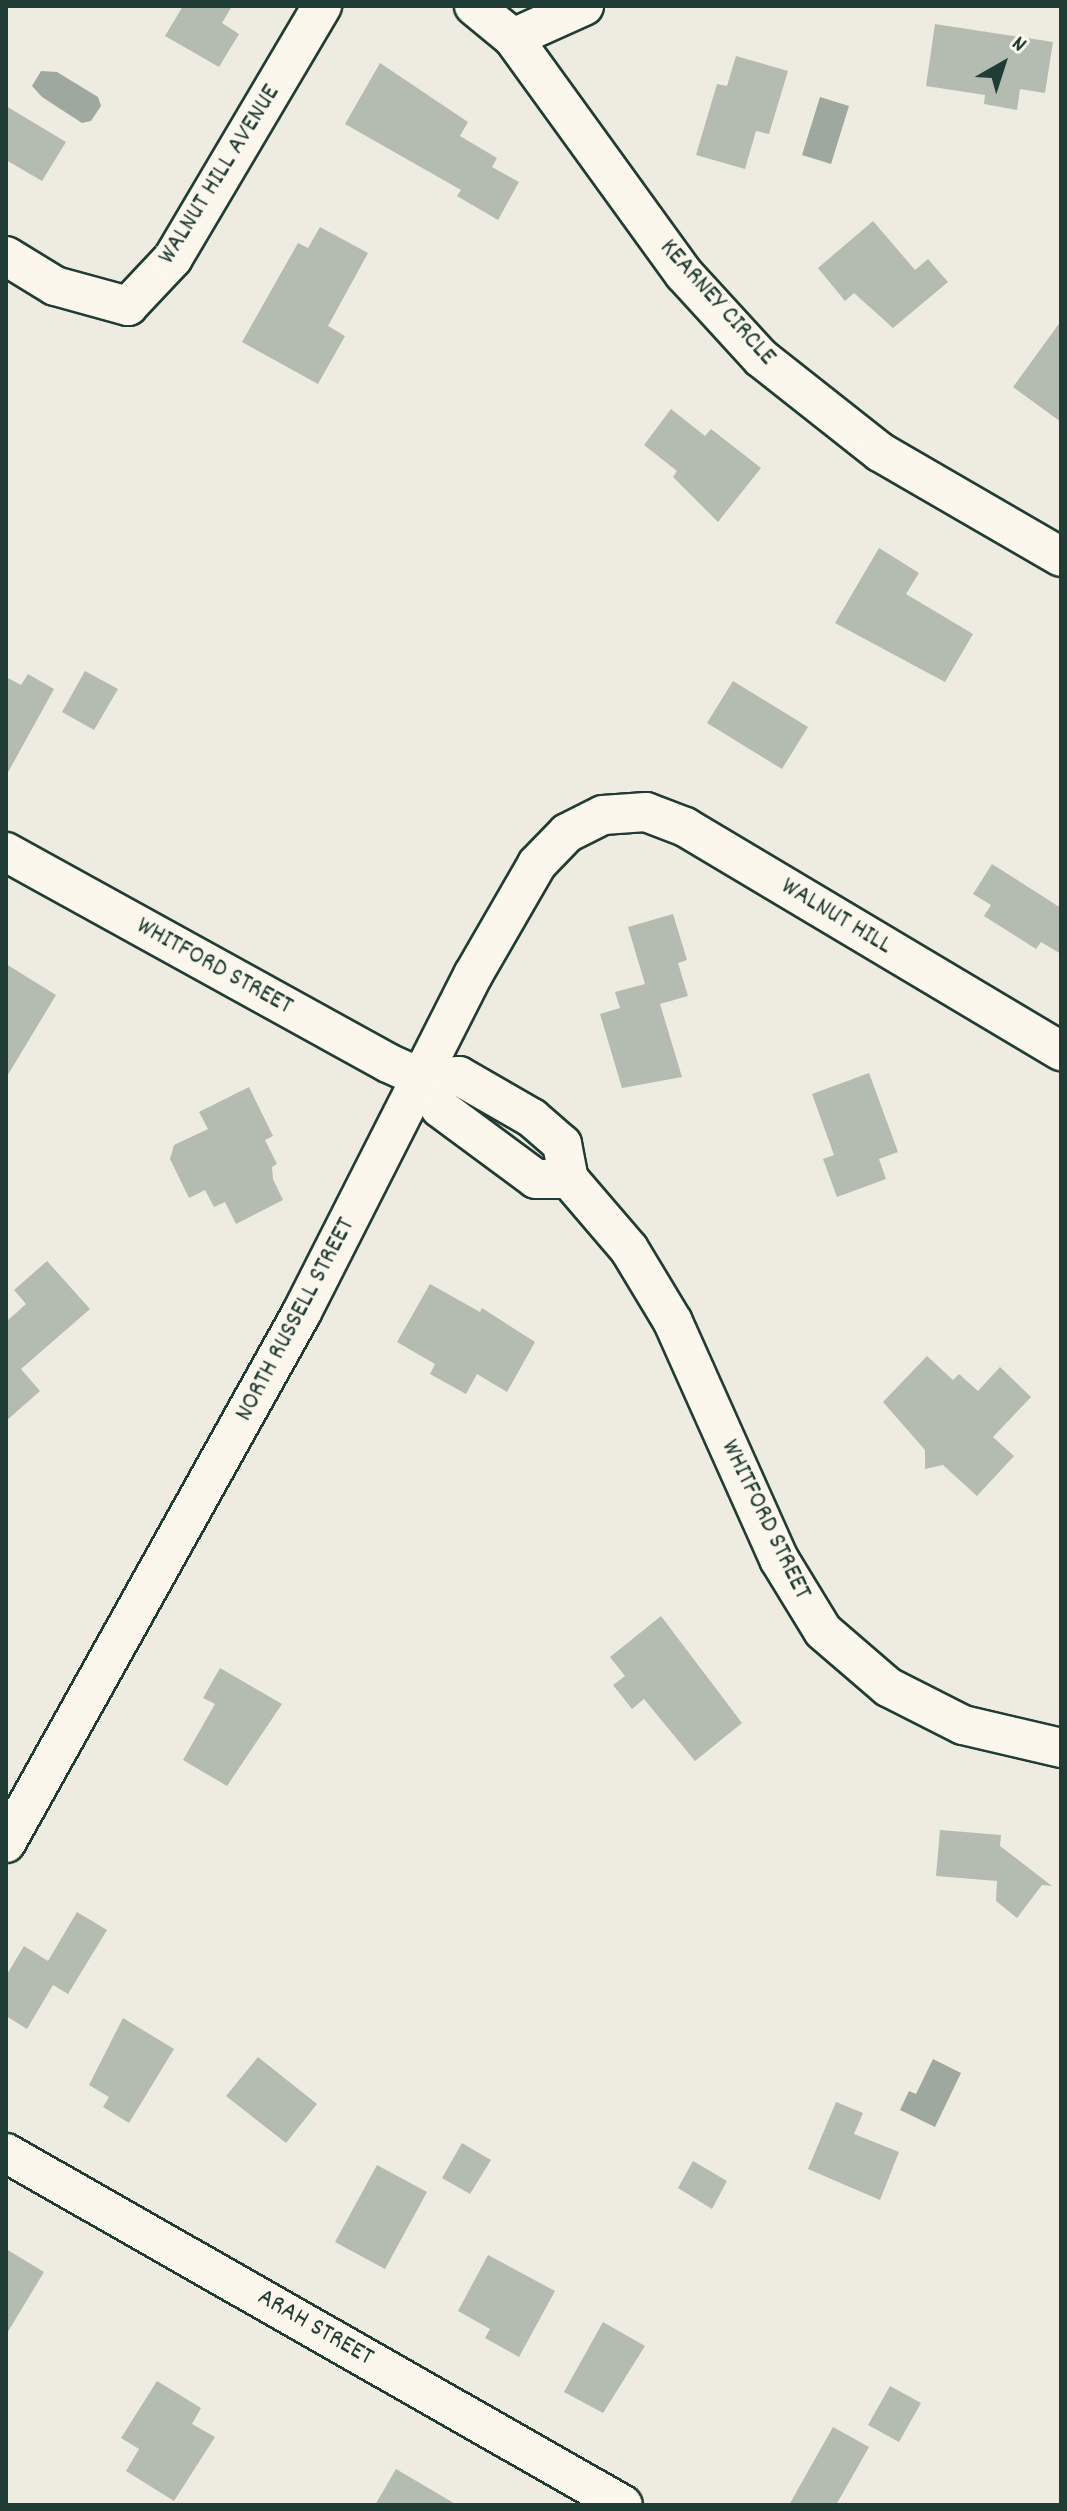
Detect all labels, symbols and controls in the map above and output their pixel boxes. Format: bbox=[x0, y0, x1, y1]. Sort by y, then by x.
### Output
north arrow bbox=[963, 24, 1043, 104]
text: N bbox=[1004, 29, 1032, 60]
street label: WALNUT HILL AVENUE bbox=[152, 79, 288, 271]
street label: KEARNEY CIRCLE bbox=[652, 233, 782, 373]
street label: WALNUT HILL bbox=[775, 872, 897, 962]
street label: WHITFORD STREET bbox=[130, 911, 298, 1023]
street label: NORTH RUSSELL STREET bbox=[229, 1213, 363, 1427]
street label: WHITFORD STREET bbox=[713, 1435, 817, 1605]
street label: ARAH STREET bbox=[251, 2282, 379, 2374]

